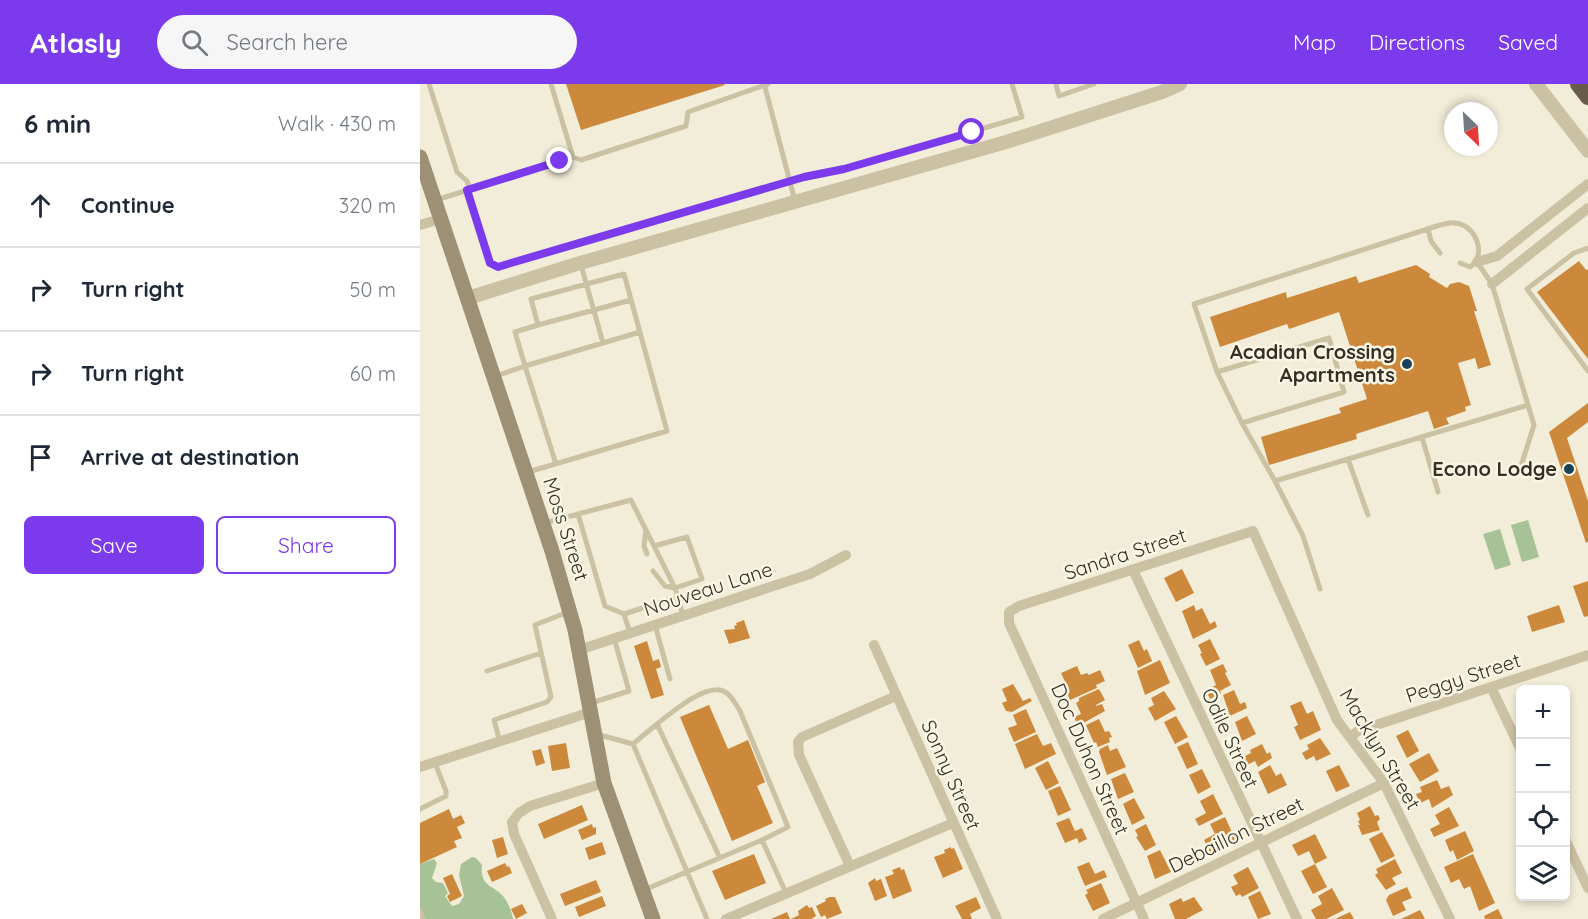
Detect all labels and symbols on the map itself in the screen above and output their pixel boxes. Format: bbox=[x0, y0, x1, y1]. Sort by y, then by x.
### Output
north arrow bbox=[1444, 102, 1498, 156]
route start bbox=[958, 118, 984, 144]
route end bbox=[546, 147, 572, 173]
place label: Acadian Crossing Apartments bbox=[1230, 339, 1395, 387]
marker: Acadian Crossing Apartments bbox=[1400, 357, 1414, 371]
place label: Econo Lodge bbox=[1432, 456, 1557, 481]
marker: Econo Lodge bbox=[1562, 462, 1576, 476]
street label: Moss Street bbox=[538, 474, 595, 584]
street label: Sandra Street bbox=[1061, 522, 1189, 585]
street label: Nouveau Lane bbox=[640, 556, 776, 621]
street label: Peggy Street bbox=[1402, 647, 1524, 708]
street label: Doc Duhon Street bbox=[1046, 679, 1135, 839]
street label: Odile Street bbox=[1196, 684, 1265, 792]
street label: Macklyn Street bbox=[1334, 684, 1427, 814]
street label: Sonny Street bbox=[916, 716, 987, 834]
street label: Debaillon Street bbox=[1164, 791, 1308, 878]

